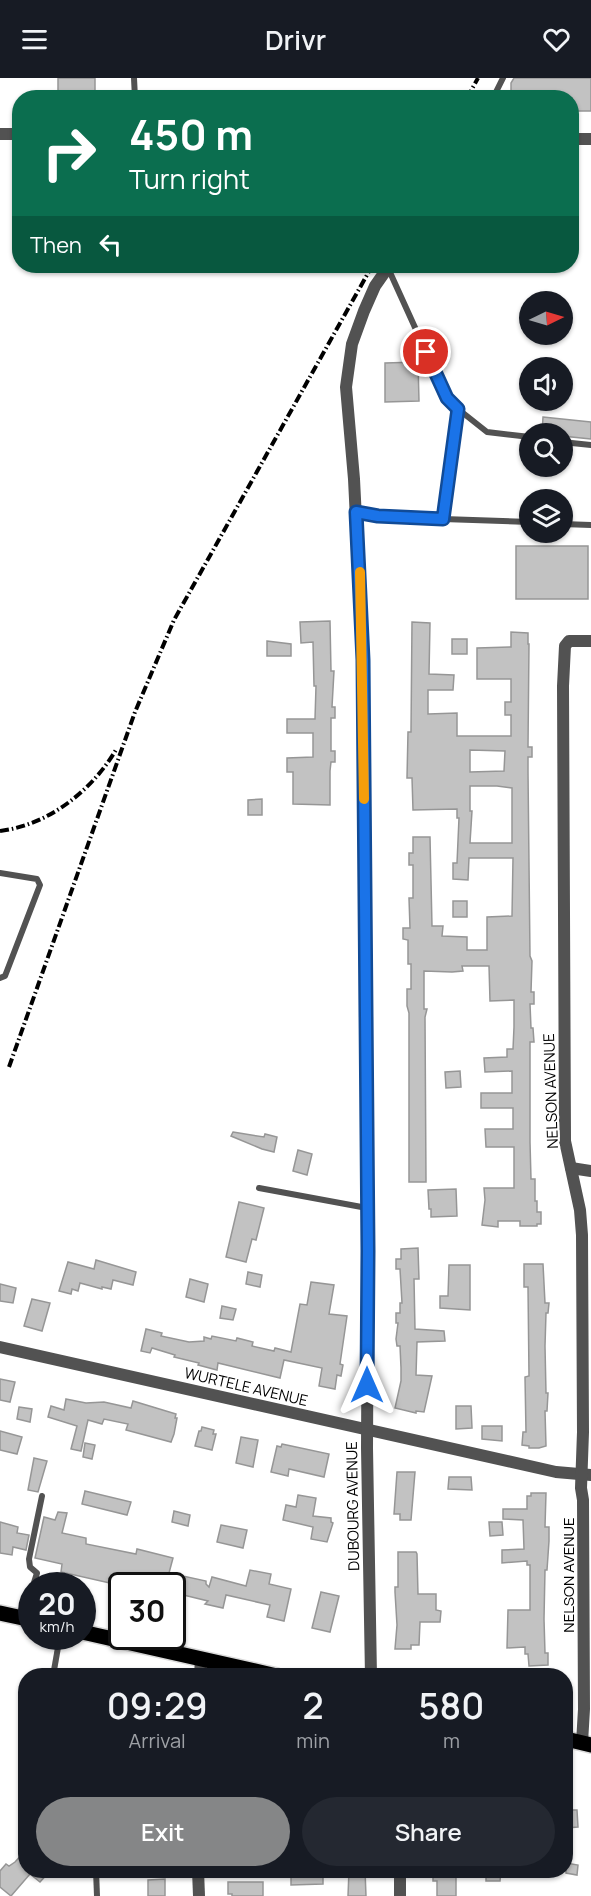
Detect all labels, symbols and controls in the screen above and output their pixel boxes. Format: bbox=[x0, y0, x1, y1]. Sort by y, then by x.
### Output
text: Drivr bbox=[265, 21, 326, 58]
icon: menu bbox=[18, 23, 51, 56]
icon: heart bbox=[540, 23, 573, 56]
text: 450 m bbox=[129, 105, 253, 163]
icon: right bbox=[30, 114, 108, 192]
text: Turn right bbox=[129, 160, 250, 197]
icon: left bbox=[94, 228, 127, 261]
text: Then bbox=[30, 230, 82, 260]
north arrow bbox=[519, 291, 573, 345]
map controls bbox=[519, 291, 573, 543]
pin bbox=[400, 326, 451, 377]
icon: arrive bbox=[409, 335, 442, 368]
button: sound bbox=[519, 357, 573, 411]
button: search bbox=[519, 423, 573, 477]
button: layers bbox=[519, 489, 573, 543]
street label: NELSON AVENUE bbox=[538, 1033, 563, 1149]
position arrow bbox=[335, 1353, 399, 1417]
street label: WURTELE AVENUE bbox=[182, 1362, 310, 1411]
street label: DUBOURG AVENUE bbox=[341, 1441, 364, 1571]
street label: NELSON AVENUE bbox=[558, 1517, 579, 1633]
speed limit sign: 30 bbox=[108, 1572, 186, 1650]
text: 20 bbox=[38, 1583, 76, 1624]
text: km/h bbox=[40, 1616, 74, 1637]
text: 09:29 bbox=[107, 1681, 208, 1730]
text: 2 bbox=[302, 1681, 324, 1730]
text: 580 bbox=[418, 1681, 484, 1730]
text: Arrival bbox=[129, 1727, 186, 1754]
text: min bbox=[296, 1727, 330, 1754]
text: m bbox=[443, 1727, 460, 1754]
button: Exit bbox=[36, 1797, 290, 1866]
button: Share bbox=[302, 1797, 555, 1866]

